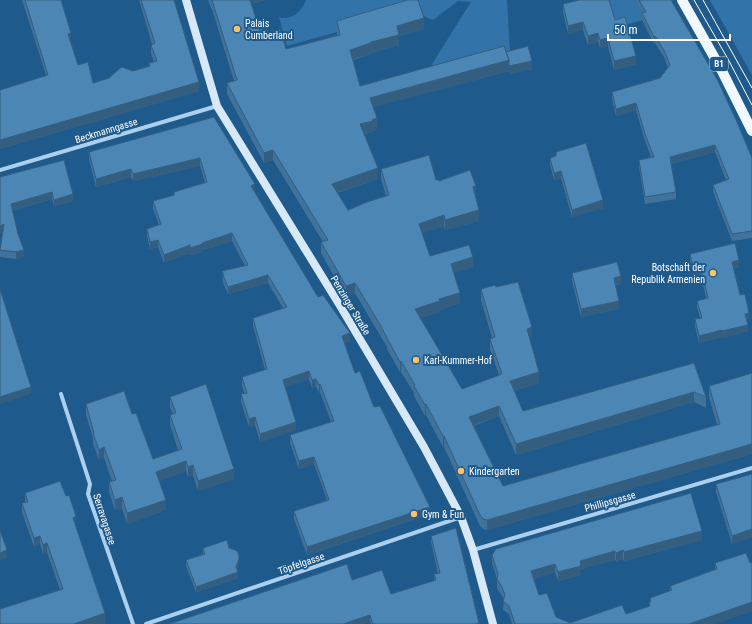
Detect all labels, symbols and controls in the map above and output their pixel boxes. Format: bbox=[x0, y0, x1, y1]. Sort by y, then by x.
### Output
scale bar bbox=[608, 16, 730, 42]
place label: Palais Cumberland bbox=[245, 18, 293, 41]
text: 50 m bbox=[614, 23, 638, 37]
marker: Palais Cumberland bbox=[232, 24, 242, 34]
road number: B1 bbox=[710, 57, 728, 71]
street label: Beckmanngasse bbox=[74, 116, 139, 145]
place label: Botschaft der Republik Armenien bbox=[631, 262, 705, 285]
marker: Botschaft der Republik Armenien bbox=[708, 268, 718, 278]
street label: Penzinger Straße bbox=[329, 274, 373, 337]
marker: Karl-Kummer-Hof bbox=[411, 355, 421, 365]
place label: Karl-Kummer-Hof bbox=[424, 355, 493, 366]
marker: Kindergarten bbox=[456, 466, 466, 476]
place label: Kindergarten bbox=[469, 466, 520, 477]
street label: Phillipsgasse bbox=[583, 489, 637, 514]
street label: Serravagasse bbox=[91, 492, 118, 546]
marker: Gym & Fun bbox=[409, 509, 419, 519]
place label: Gym & Fun bbox=[422, 509, 464, 520]
street label: Töpfelgasse bbox=[277, 550, 326, 577]

